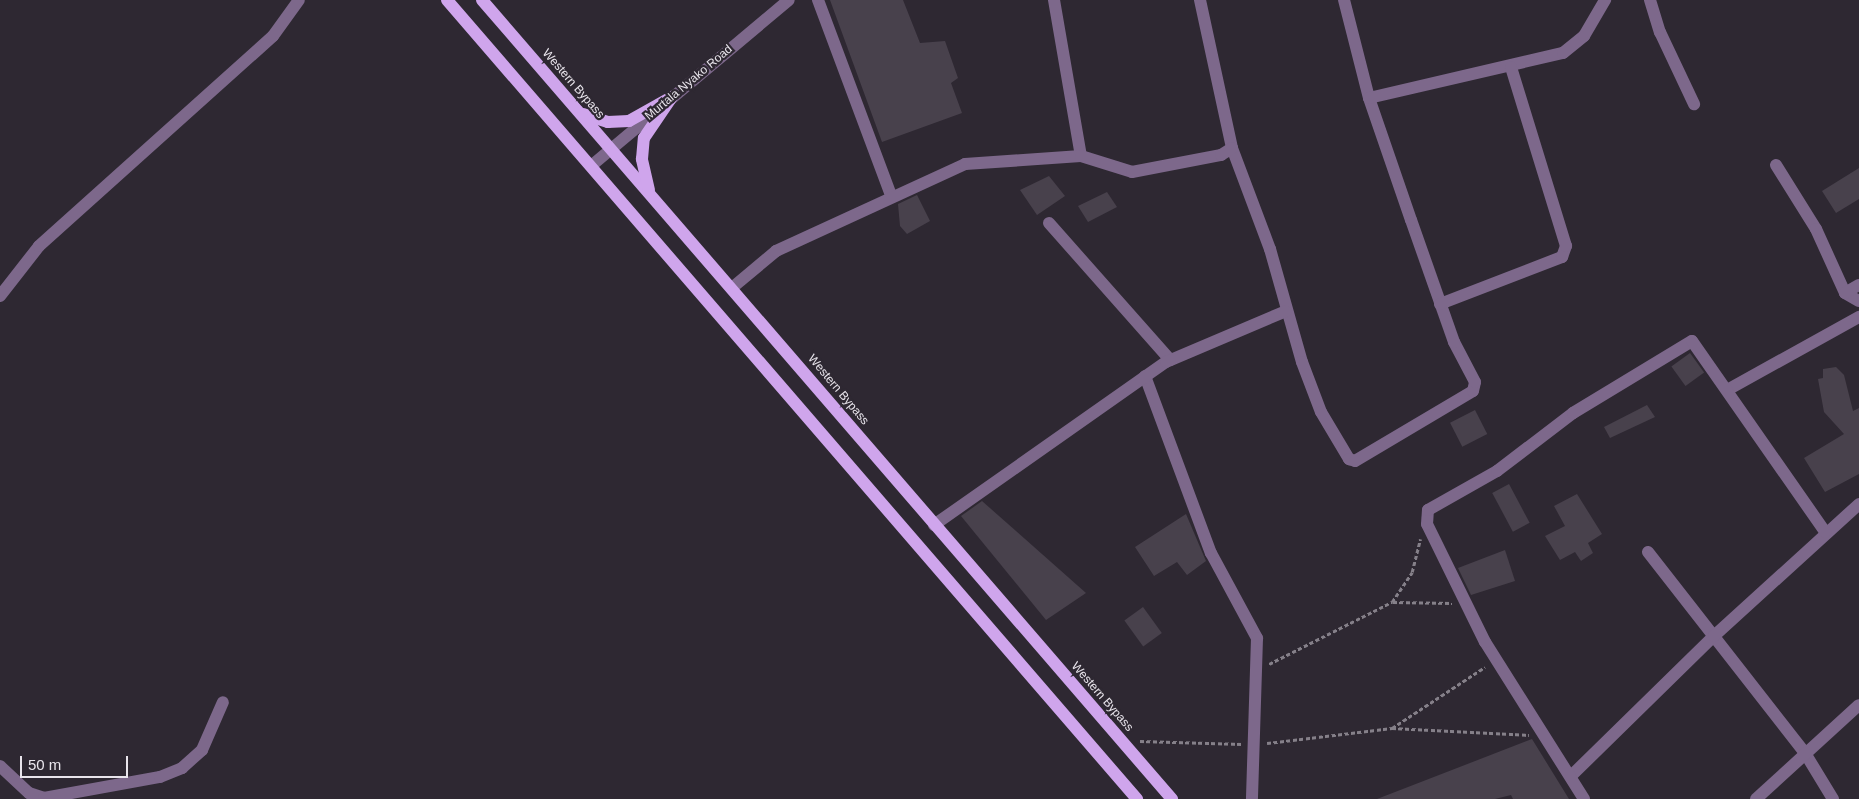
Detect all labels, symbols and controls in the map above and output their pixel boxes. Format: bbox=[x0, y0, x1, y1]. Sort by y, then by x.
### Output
street label: Murtala Nyako Road bbox=[642, 42, 736, 124]
street label: Western Bypass bbox=[539, 46, 607, 122]
street label: Western Bypass bbox=[804, 352, 872, 428]
street label: Western Bypass bbox=[1068, 659, 1136, 735]
scale bar bbox=[22, 746, 130, 778]
text: 50 m bbox=[28, 756, 61, 773]

